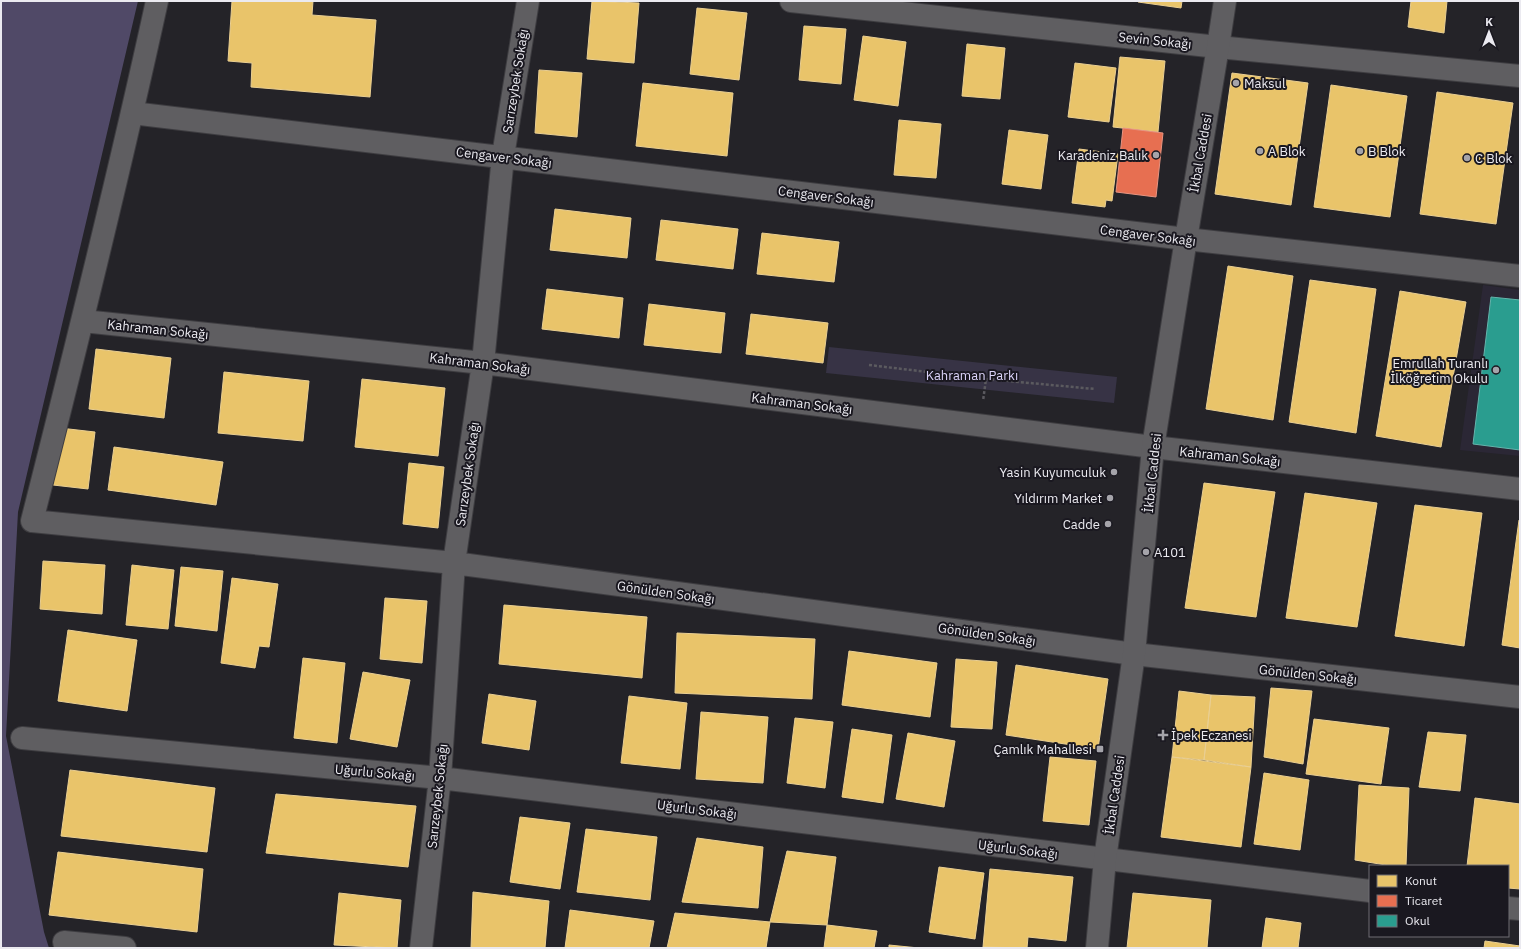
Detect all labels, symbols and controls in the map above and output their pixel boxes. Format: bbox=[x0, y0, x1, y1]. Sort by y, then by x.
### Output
north arrow bbox=[1469, 12, 1509, 52]
text: K bbox=[1485, 15, 1493, 29]
street label: Sarızeybek Sokağı bbox=[499, 28, 532, 134]
street label: Sevin Sokağı bbox=[1118, 28, 1192, 53]
place label: Maksul bbox=[1244, 75, 1286, 92]
marker: Maksul bbox=[1231, 78, 1241, 88]
street label: İkbal Caddesi bbox=[1185, 112, 1216, 194]
street label: Cengaver Sokağı bbox=[455, 143, 553, 172]
place label: A Blok bbox=[1268, 143, 1306, 160]
place label: B Blok bbox=[1368, 143, 1406, 160]
marker: A Blok bbox=[1255, 146, 1265, 156]
marker: B Blok bbox=[1355, 146, 1365, 156]
place label: Karadeniz Balık bbox=[1058, 147, 1148, 164]
marker: Karadeniz Balık bbox=[1151, 150, 1161, 160]
place label: C Blok bbox=[1475, 150, 1512, 167]
marker: C Blok bbox=[1462, 153, 1472, 163]
street label: Cengaver Sokağı bbox=[777, 182, 875, 211]
street label: Cengaver Sokağı bbox=[1099, 221, 1197, 250]
street label: Kahraman Sokağı bbox=[107, 316, 209, 343]
street label: Kahraman Sokağı bbox=[429, 349, 531, 378]
place label: Emrullah Turanlı İlköğretim Okulu bbox=[1390, 355, 1488, 387]
marker: Emrullah Turanlı İlköğretim Okulu bbox=[1491, 365, 1501, 375]
park label: Kahraman Parkı bbox=[926, 367, 1018, 384]
street label: Kahraman Sokağı bbox=[751, 389, 853, 418]
street label: Sarızeybek Sokağı bbox=[452, 421, 483, 527]
street label: İkbal Caddesi bbox=[1140, 432, 1165, 514]
street label: Kahraman Sokağı bbox=[1179, 443, 1281, 470]
place label: Yasin Kuyumculuk bbox=[1000, 464, 1106, 481]
marker: Yasin Kuyumculuk bbox=[1109, 467, 1119, 477]
place label: Yıldırım Market bbox=[1014, 490, 1102, 507]
marker: Yıldırım Market bbox=[1105, 493, 1115, 503]
place label: Cadde bbox=[1063, 516, 1100, 533]
marker: Cadde bbox=[1103, 519, 1113, 529]
place label: A101 bbox=[1154, 544, 1186, 561]
marker: A101 bbox=[1141, 547, 1151, 557]
street label: Gönülden Sokağı bbox=[616, 577, 716, 608]
street label: Gönülden Sokağı bbox=[937, 619, 1037, 650]
street label: Gönülden Sokağı bbox=[1258, 661, 1358, 688]
place label: İpek Eczanesi bbox=[1171, 727, 1252, 744]
marker: İpek Eczanesi bbox=[1158, 730, 1168, 740]
place label: Çamlık Mahallesi bbox=[993, 741, 1092, 758]
street label: Sarızeybek Sokağı bbox=[424, 743, 451, 849]
marker: Çamlık Mahallesi bbox=[1095, 744, 1105, 754]
street label: İkbal Caddesi bbox=[1101, 754, 1128, 836]
street label: Uğurlu Sokağı bbox=[334, 761, 416, 784]
street label: Uğurlu Sokağı bbox=[656, 796, 738, 823]
street label: Uğurlu Sokağı bbox=[977, 836, 1059, 863]
legend bbox=[1369, 865, 1509, 937]
text: Konut bbox=[1405, 873, 1437, 888]
text: Ticaret bbox=[1405, 893, 1442, 908]
text: Okul bbox=[1405, 913, 1430, 928]

